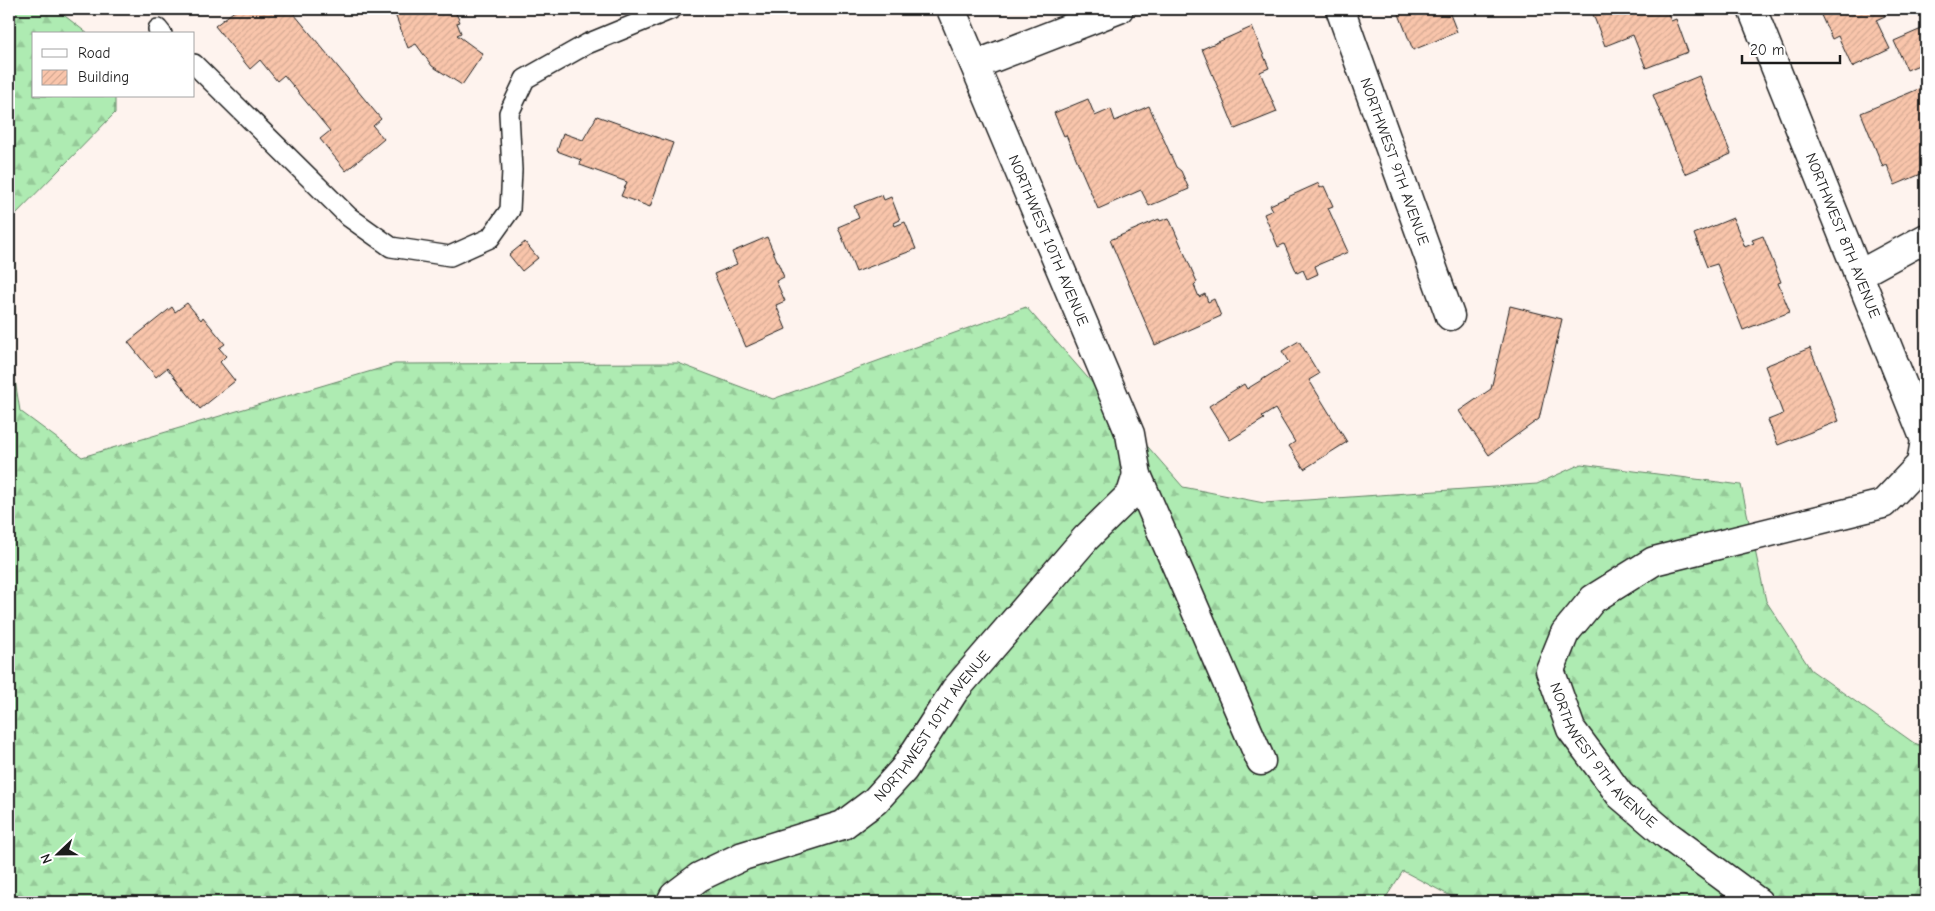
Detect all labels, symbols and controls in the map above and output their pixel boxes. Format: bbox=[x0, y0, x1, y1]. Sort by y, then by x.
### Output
legend bbox=[32, 32, 195, 98]
scale bar bbox=[1742, 32, 1840, 64]
text: 20 m bbox=[1750, 41, 1784, 59]
text: Road bbox=[78, 44, 110, 62]
text: Building bbox=[78, 68, 129, 86]
street label: NORTHWEST 9TH AVENUE bbox=[1356, 75, 1433, 248]
street label: NORTHWEST 8TH AVENUE bbox=[1802, 150, 1884, 321]
street label: NORTHWEST 10TH AVENUE bbox=[1004, 152, 1092, 328]
street label: NORTHWEST 10TH AVENUE bbox=[870, 647, 994, 805]
street label: NORTHWEST 9TH AVENUE bbox=[1546, 680, 1661, 831]
north arrow bbox=[32, 828, 82, 878]
text: N bbox=[37, 851, 56, 866]

